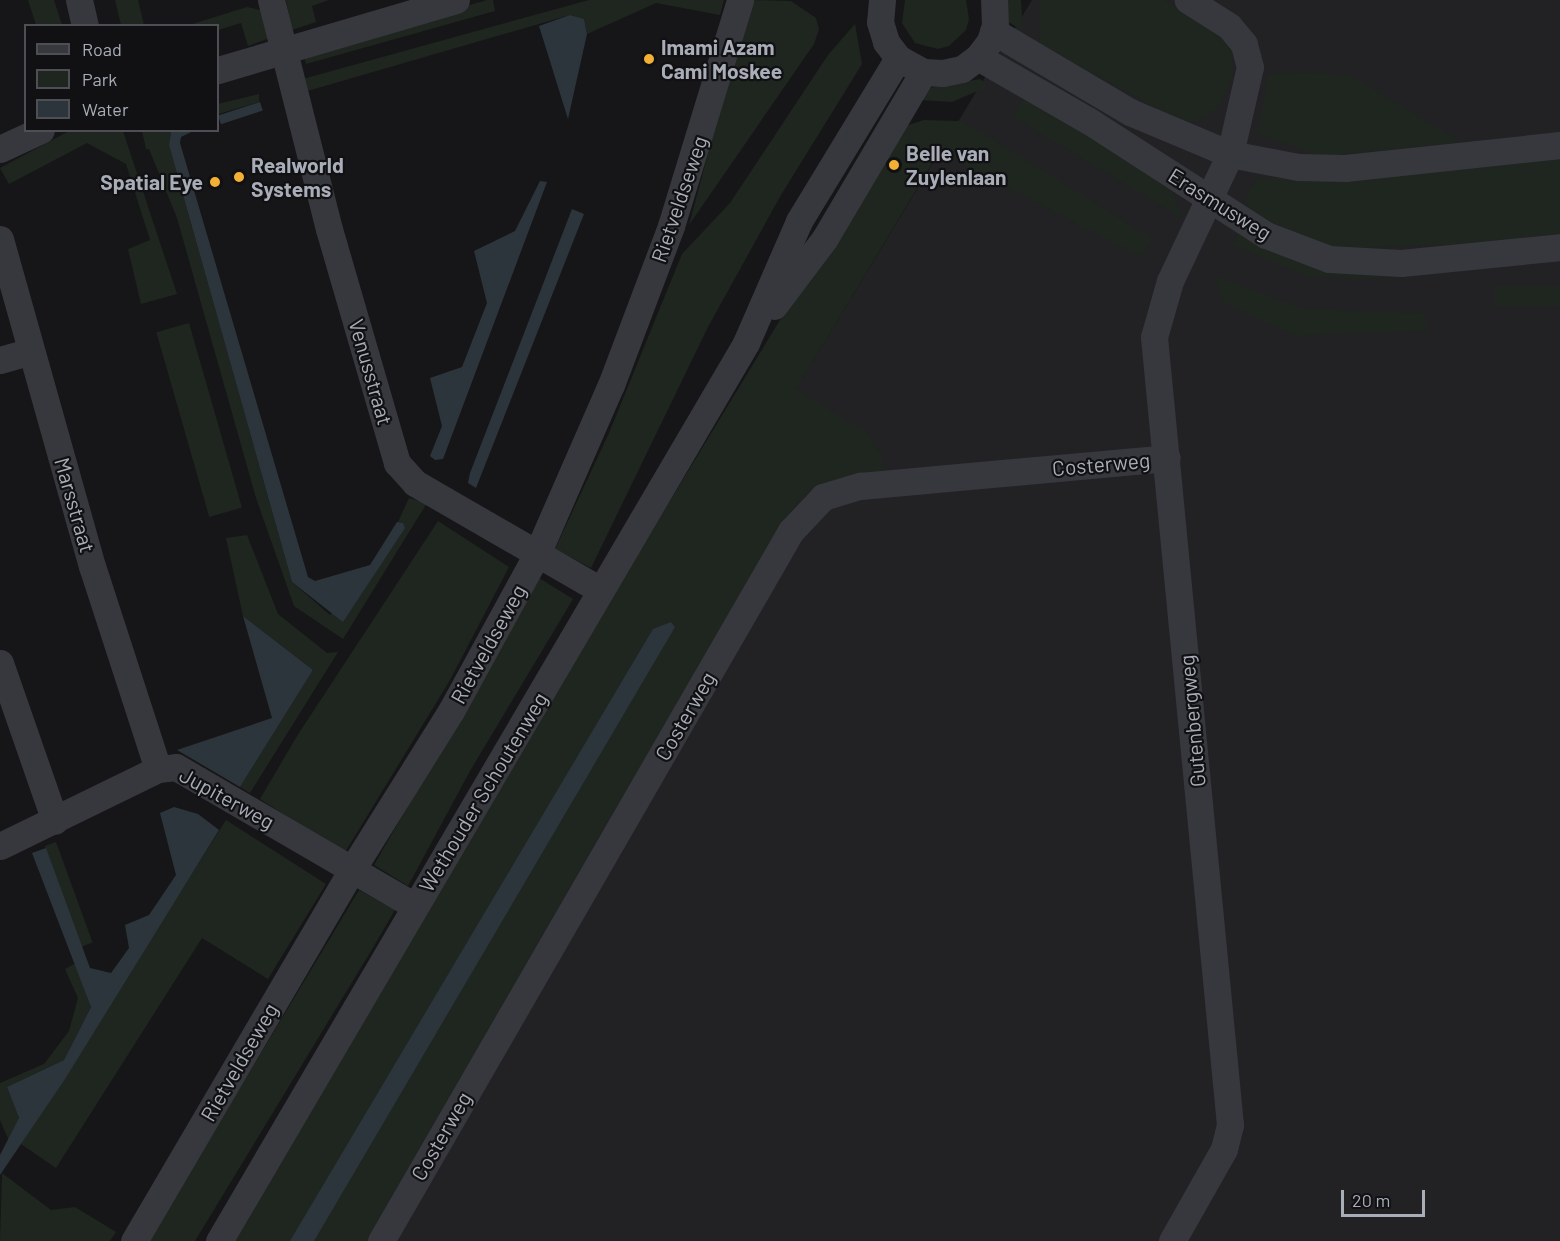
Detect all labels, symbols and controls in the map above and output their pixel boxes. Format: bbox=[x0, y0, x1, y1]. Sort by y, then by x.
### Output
legend bbox=[24, 24, 219, 132]
place label: Imami Azam Cami Moskee bbox=[661, 34, 782, 84]
text: Road bbox=[82, 38, 122, 60]
marker: Imami Azam Cami Moskee bbox=[642, 52, 656, 66]
text: Park bbox=[82, 68, 117, 90]
text: Water bbox=[82, 98, 129, 120]
street label: Rietveldseweg bbox=[646, 132, 712, 266]
place label: Belle van Zuylenlaan bbox=[906, 140, 1007, 190]
place label: Realworld Systems bbox=[251, 152, 344, 202]
marker: Belle van Zuylenlaan bbox=[887, 158, 901, 172]
street label: Erasmusweg bbox=[1164, 162, 1276, 246]
place label: Spatial Eye bbox=[100, 169, 203, 195]
marker: Realworld Systems bbox=[232, 170, 246, 184]
marker: Spatial Eye bbox=[208, 175, 222, 189]
street label: Venusstraat bbox=[344, 316, 398, 428]
street label: Costerweg bbox=[1051, 447, 1151, 481]
street label: Marsstraat bbox=[49, 455, 101, 555]
street label: Rietveldseweg bbox=[445, 580, 531, 708]
street label: Gutenbergweg bbox=[1174, 654, 1210, 788]
street label: Costerweg bbox=[650, 667, 720, 765]
street label: Wethouder Schoutenweg bbox=[413, 688, 553, 896]
street label: Jupiterweg bbox=[175, 762, 279, 834]
street label: Rietveldseweg bbox=[195, 998, 283, 1126]
street label: Costerweg bbox=[406, 1087, 476, 1185]
scale bar bbox=[1344, 1178, 1428, 1216]
text: 20 m bbox=[1352, 1189, 1390, 1211]

